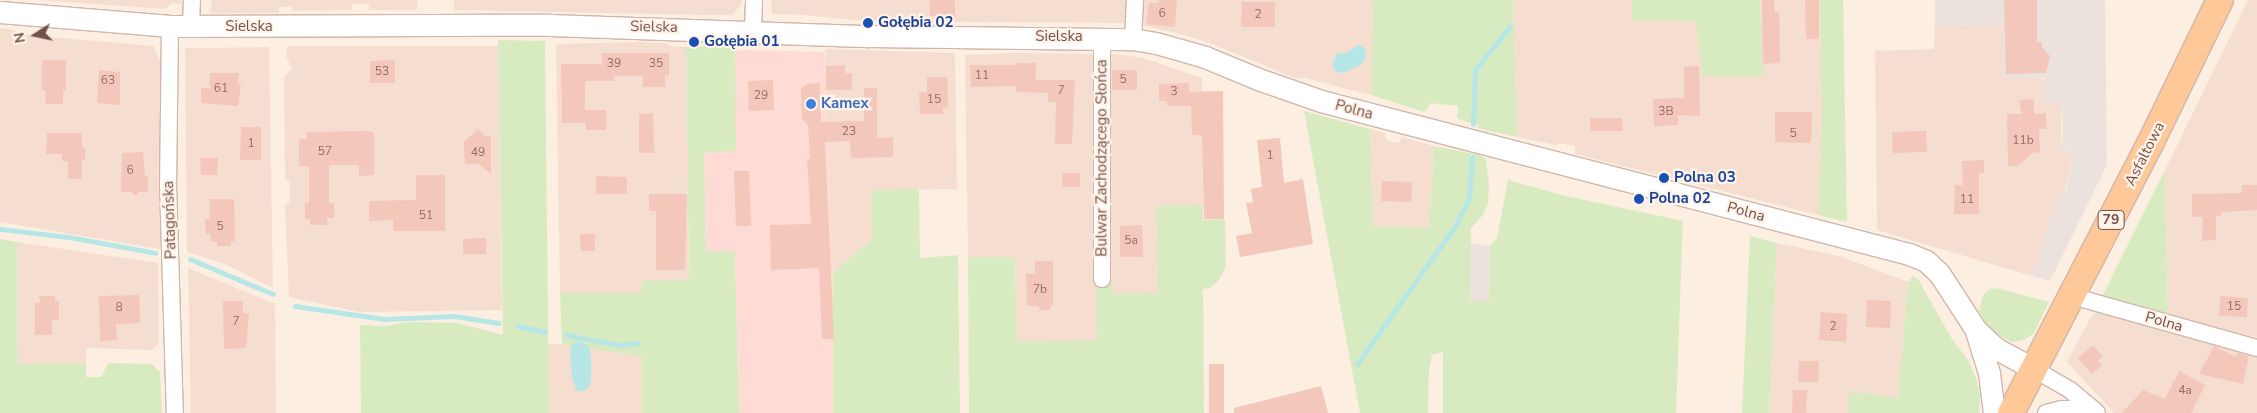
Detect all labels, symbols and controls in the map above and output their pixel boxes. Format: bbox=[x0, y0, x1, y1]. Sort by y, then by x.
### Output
house number: 6 bbox=[1158, 7, 1166, 21]
house number: 2 bbox=[1254, 8, 1262, 22]
north arrow bbox=[10, 10, 60, 60]
place label: Gołębia 02 bbox=[878, 14, 954, 32]
marker: Gołębia 02 bbox=[862, 17, 874, 29]
street label: Sielska bbox=[225, 18, 273, 36]
street label: Sielska bbox=[630, 18, 678, 36]
street label: Sielska bbox=[1035, 28, 1083, 46]
text: N bbox=[9, 31, 30, 45]
place label: Gołębia 01 bbox=[704, 33, 780, 51]
marker: Gołębia 01 bbox=[688, 36, 700, 48]
house number: 39 bbox=[607, 57, 621, 71]
house number: 35 bbox=[649, 57, 663, 71]
street label: Bulwar Zachodzącego Słońca bbox=[1093, 59, 1111, 257]
house number: 53 bbox=[375, 65, 389, 79]
house number: 11 bbox=[975, 69, 989, 83]
house number: 5 bbox=[1119, 73, 1127, 87]
house number: 63 bbox=[101, 74, 115, 88]
house number: 61 bbox=[214, 82, 228, 96]
house number: 7 bbox=[1057, 84, 1065, 98]
house number: 3 bbox=[1170, 85, 1178, 99]
house number: 29 bbox=[754, 89, 768, 103]
house number: 15 bbox=[927, 93, 941, 107]
place label: Kamex bbox=[821, 95, 869, 113]
street label: Polna bbox=[1333, 96, 1375, 124]
marker: Kamex bbox=[805, 98, 817, 110]
house number: 3B bbox=[1658, 105, 1674, 119]
street label: Asfaltowa bbox=[2121, 119, 2169, 189]
house number: 23 bbox=[842, 125, 856, 139]
house number: 5 bbox=[1789, 127, 1797, 141]
house number: 11b bbox=[2012, 134, 2034, 148]
house number: 1 bbox=[247, 137, 255, 151]
house number: 57 bbox=[318, 145, 332, 159]
house number: 49 bbox=[471, 146, 485, 160]
house number: 1 bbox=[1266, 149, 1274, 163]
house number: 6 bbox=[126, 164, 134, 178]
place label: Polna 03 bbox=[1674, 169, 1736, 187]
marker: Polna 03 bbox=[1658, 172, 1670, 184]
street label: Patagońska bbox=[160, 180, 180, 260]
place label: Polna 02 bbox=[1649, 190, 1711, 208]
marker: Polna 02 bbox=[1633, 193, 1645, 205]
house number: 11 bbox=[1960, 193, 1974, 207]
street label: Polna bbox=[1725, 198, 1767, 226]
road number: 79 bbox=[2097, 208, 2125, 232]
house number: 51 bbox=[419, 209, 433, 223]
house number: 5 bbox=[216, 220, 224, 234]
house number: 5a bbox=[1124, 234, 1138, 248]
house number: 7b bbox=[1033, 283, 1047, 297]
house number: 15 bbox=[2227, 300, 2241, 314]
house number: 8 bbox=[115, 301, 123, 315]
street label: Polna bbox=[2143, 308, 2185, 336]
house number: 7 bbox=[232, 315, 240, 329]
house number: 2 bbox=[1829, 320, 1837, 334]
house number: 4a bbox=[2178, 384, 2192, 398]

